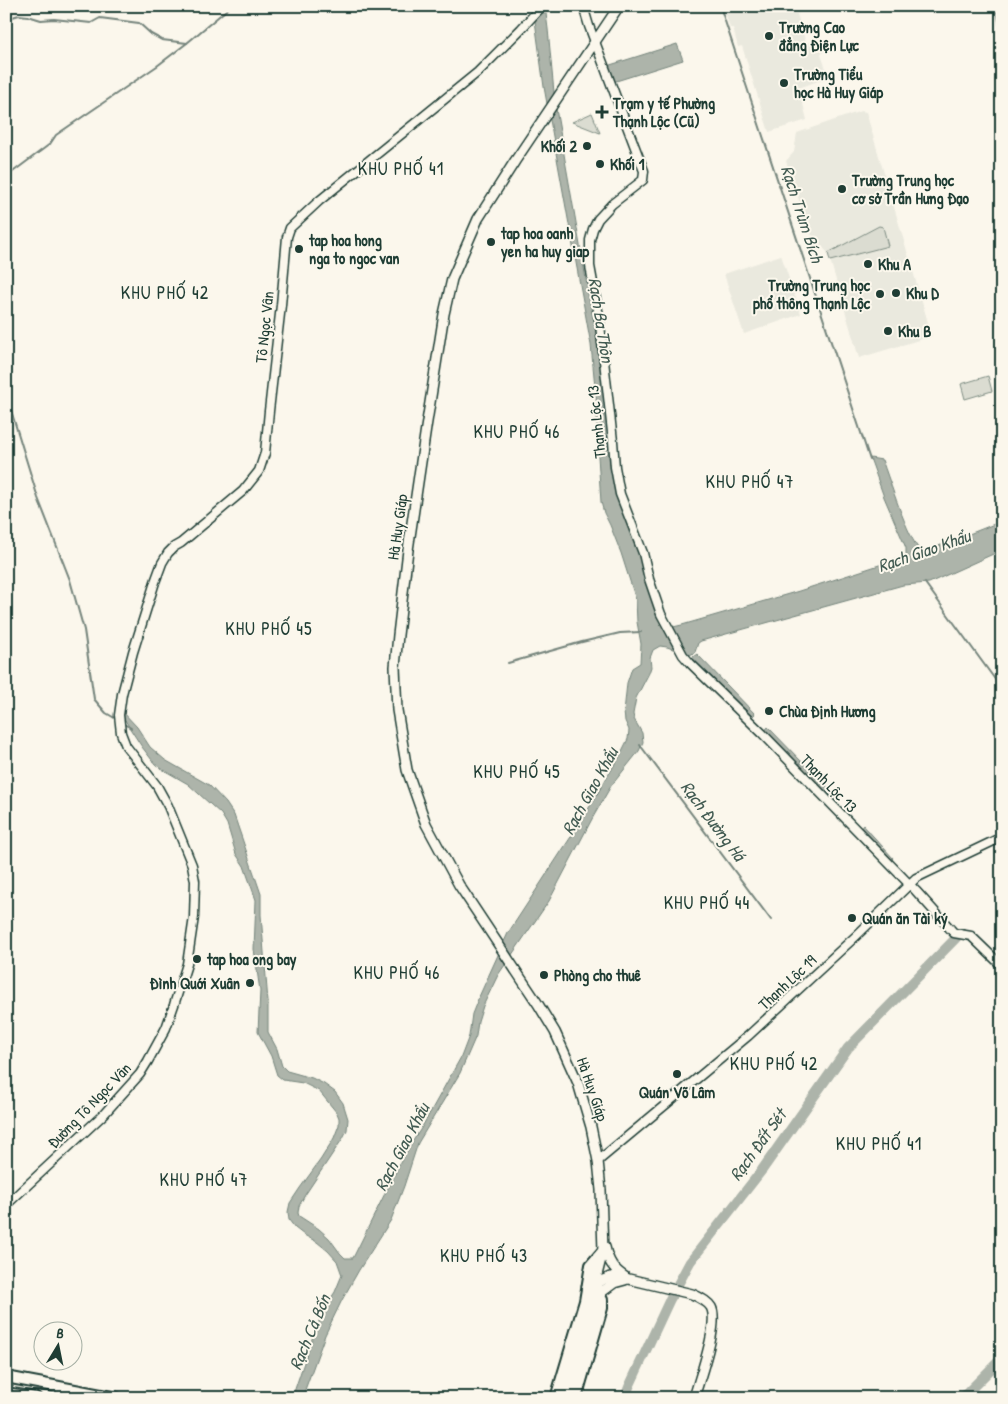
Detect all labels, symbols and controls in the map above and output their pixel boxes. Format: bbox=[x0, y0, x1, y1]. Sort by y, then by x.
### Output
place label: Trường Cao đẳng Điện Lực bbox=[778, 16, 860, 57]
marker: Trường Cao đẳng Điện Lực bbox=[763, 30, 775, 42]
place label: Trường Tiểu học Hà Huy Giáp bbox=[793, 63, 883, 104]
marker: Trường Tiểu học Hà Huy Giáp bbox=[778, 77, 790, 89]
place label: Trạm y tế Phường Thạnh Lộc (Cũ) bbox=[612, 92, 715, 132]
marker: Trạm y tế Phường Thạnh Lộc (Cũ) bbox=[595, 105, 609, 119]
place label: Khối 2 bbox=[541, 135, 578, 157]
marker: Khối 2 bbox=[581, 140, 593, 152]
place label: Khối 1 bbox=[610, 153, 645, 175]
district label: KHU PHỐ 41 bbox=[358, 156, 444, 181]
marker: Khối 1 bbox=[594, 158, 606, 170]
water label: Rạch Trùm Bích bbox=[775, 162, 830, 267]
place label: Trường Trung học cơ sở Trần Hưng Đạo bbox=[851, 169, 969, 210]
marker: Trường Trung học cơ sở Trần Hưng Đạo bbox=[836, 183, 848, 195]
place label: tap hoa oanh yen ha huy giap bbox=[500, 222, 589, 263]
place label: tap hoa hong nga to ngoc van bbox=[308, 229, 400, 270]
marker: tap hoa oanh yen ha huy giap bbox=[485, 236, 497, 248]
marker: tap hoa hong nga to ngoc van bbox=[293, 243, 305, 255]
place label: Khu A bbox=[878, 253, 911, 275]
marker: Khu A bbox=[862, 258, 874, 270]
place label: Trường Trung học phổ thông Thạnh Lộc bbox=[753, 274, 871, 315]
water label: Rạch Ba Thôn bbox=[582, 276, 621, 366]
district label: KHU PHỐ 42 bbox=[121, 280, 209, 305]
place label: Khu D bbox=[906, 282, 939, 304]
marker: Khu D bbox=[890, 287, 902, 299]
marker: Trường Trung học phổ thông Thạnh Lộc bbox=[874, 288, 886, 300]
street label: Tô Ngọc Vân bbox=[249, 290, 279, 364]
place label: Khu B bbox=[898, 320, 931, 342]
marker: Khu B bbox=[882, 325, 894, 337]
street label: Thạnh Lộc 13 bbox=[581, 384, 611, 460]
district label: KHU PHỐ 46 bbox=[473, 419, 561, 444]
district label: KHU PHỐ 47 bbox=[706, 469, 794, 494]
street label: Hà Huy Giáp bbox=[382, 493, 413, 561]
water label: Rạch Giao Khẩu bbox=[874, 522, 975, 578]
district label: KHU PHỐ 45 bbox=[225, 616, 313, 641]
place label: Chùa Định Hương bbox=[779, 700, 876, 723]
marker: Chùa Định Hương bbox=[763, 705, 775, 717]
water label: Rạch Giao Khẩu bbox=[555, 741, 625, 839]
street label: Thạnh Lộc 13 bbox=[796, 749, 862, 817]
district label: KHU PHỐ 45 bbox=[473, 759, 561, 784]
water label: Rạch Đường Há bbox=[675, 776, 753, 867]
district label: KHU PHỐ 44 bbox=[664, 890, 750, 915]
place label: Quán ăn Tài ký bbox=[862, 907, 948, 930]
marker: Quán ăn Tài ký bbox=[846, 912, 858, 924]
place label: tap hoa ong bay bbox=[206, 948, 297, 971]
street label: Thạnh Lộc 19 bbox=[753, 949, 821, 1015]
marker: tap hoa ong bay bbox=[191, 953, 203, 965]
district label: KHU PHỐ 46 bbox=[353, 960, 441, 985]
place label: Phòng cho thuê bbox=[554, 964, 642, 987]
marker: Phòng cho thuê bbox=[538, 969, 550, 981]
place label: Đình Quới Xuân bbox=[150, 972, 240, 994]
marker: Đình Quới Xuân bbox=[244, 977, 256, 989]
district label: KHU PHỐ 42 bbox=[730, 1051, 818, 1076]
street label: Hà Huy Giáp bbox=[572, 1054, 614, 1124]
street label: Đường Tô Ngọc Vân bbox=[42, 1057, 136, 1153]
marker: Quán Võ Lâm bbox=[671, 1068, 683, 1080]
place label: Quán Võ Lâm bbox=[639, 1081, 715, 1103]
water label: Rạch Giao Khẩu bbox=[368, 1097, 436, 1195]
water label: Rạch Đất Sét bbox=[723, 1102, 794, 1186]
district label: KHU PHỐ 41 bbox=[836, 1131, 922, 1156]
district label: KHU PHỐ 47 bbox=[160, 1167, 248, 1192]
district label: KHU PHỐ 43 bbox=[440, 1243, 528, 1268]
water label: Rạch Cả Bốn bbox=[283, 1289, 337, 1373]
north arrow bbox=[32, 1322, 82, 1372]
text: B bbox=[55, 1323, 65, 1343]

